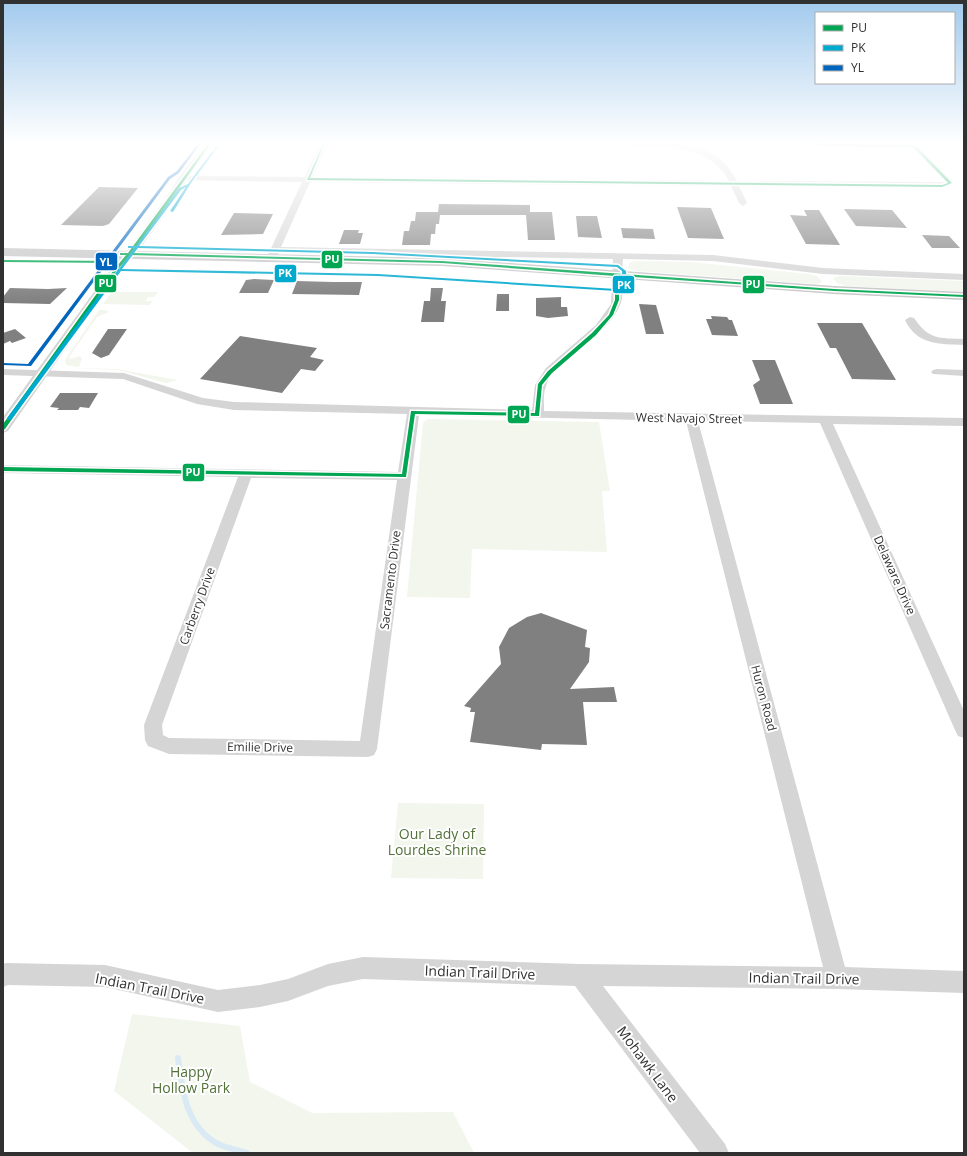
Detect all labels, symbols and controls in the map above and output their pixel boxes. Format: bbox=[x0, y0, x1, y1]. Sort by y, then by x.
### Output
legend bbox=[815, 12, 955, 84]
text: PU bbox=[851, 19, 867, 36]
text: PK bbox=[851, 39, 866, 56]
text: YL bbox=[851, 59, 864, 76]
line badge: PU bbox=[321, 250, 343, 269]
text: PU bbox=[324, 251, 340, 266]
line badge: YL bbox=[95, 252, 118, 271]
text: YL bbox=[99, 254, 113, 269]
line badge: PK bbox=[274, 264, 297, 283]
text: PK bbox=[278, 265, 293, 280]
line badge: PU bbox=[94, 274, 117, 293]
text: PU bbox=[98, 275, 114, 290]
line badge: PK bbox=[612, 275, 635, 294]
line badge: PU bbox=[742, 275, 765, 294]
text: PU bbox=[745, 276, 761, 291]
text: PK bbox=[617, 277, 632, 292]
line badge: PU bbox=[507, 405, 530, 424]
text: PU bbox=[511, 406, 527, 421]
street label: West Navajo Street bbox=[636, 409, 742, 427]
line badge: PU bbox=[182, 463, 205, 482]
text: PU bbox=[185, 464, 201, 479]
street label: Sacramento Drive bbox=[375, 529, 405, 631]
street label: Delaware Drive bbox=[870, 533, 920, 618]
street label: Carberry Drive bbox=[175, 565, 219, 647]
street label: Huron Road bbox=[747, 663, 781, 733]
street label: Emilie Drive bbox=[227, 738, 293, 756]
park label: Our Lady of Lourdes Shrine bbox=[388, 824, 487, 859]
street label: Indian Trail Drive bbox=[424, 961, 536, 983]
street label: Indian Trail Drive bbox=[94, 968, 206, 1008]
street label: Indian Trail Drive bbox=[748, 968, 860, 988]
street label: Mohawk Lane bbox=[613, 1022, 683, 1106]
park label: Happy Hollow Park bbox=[152, 1062, 231, 1097]

